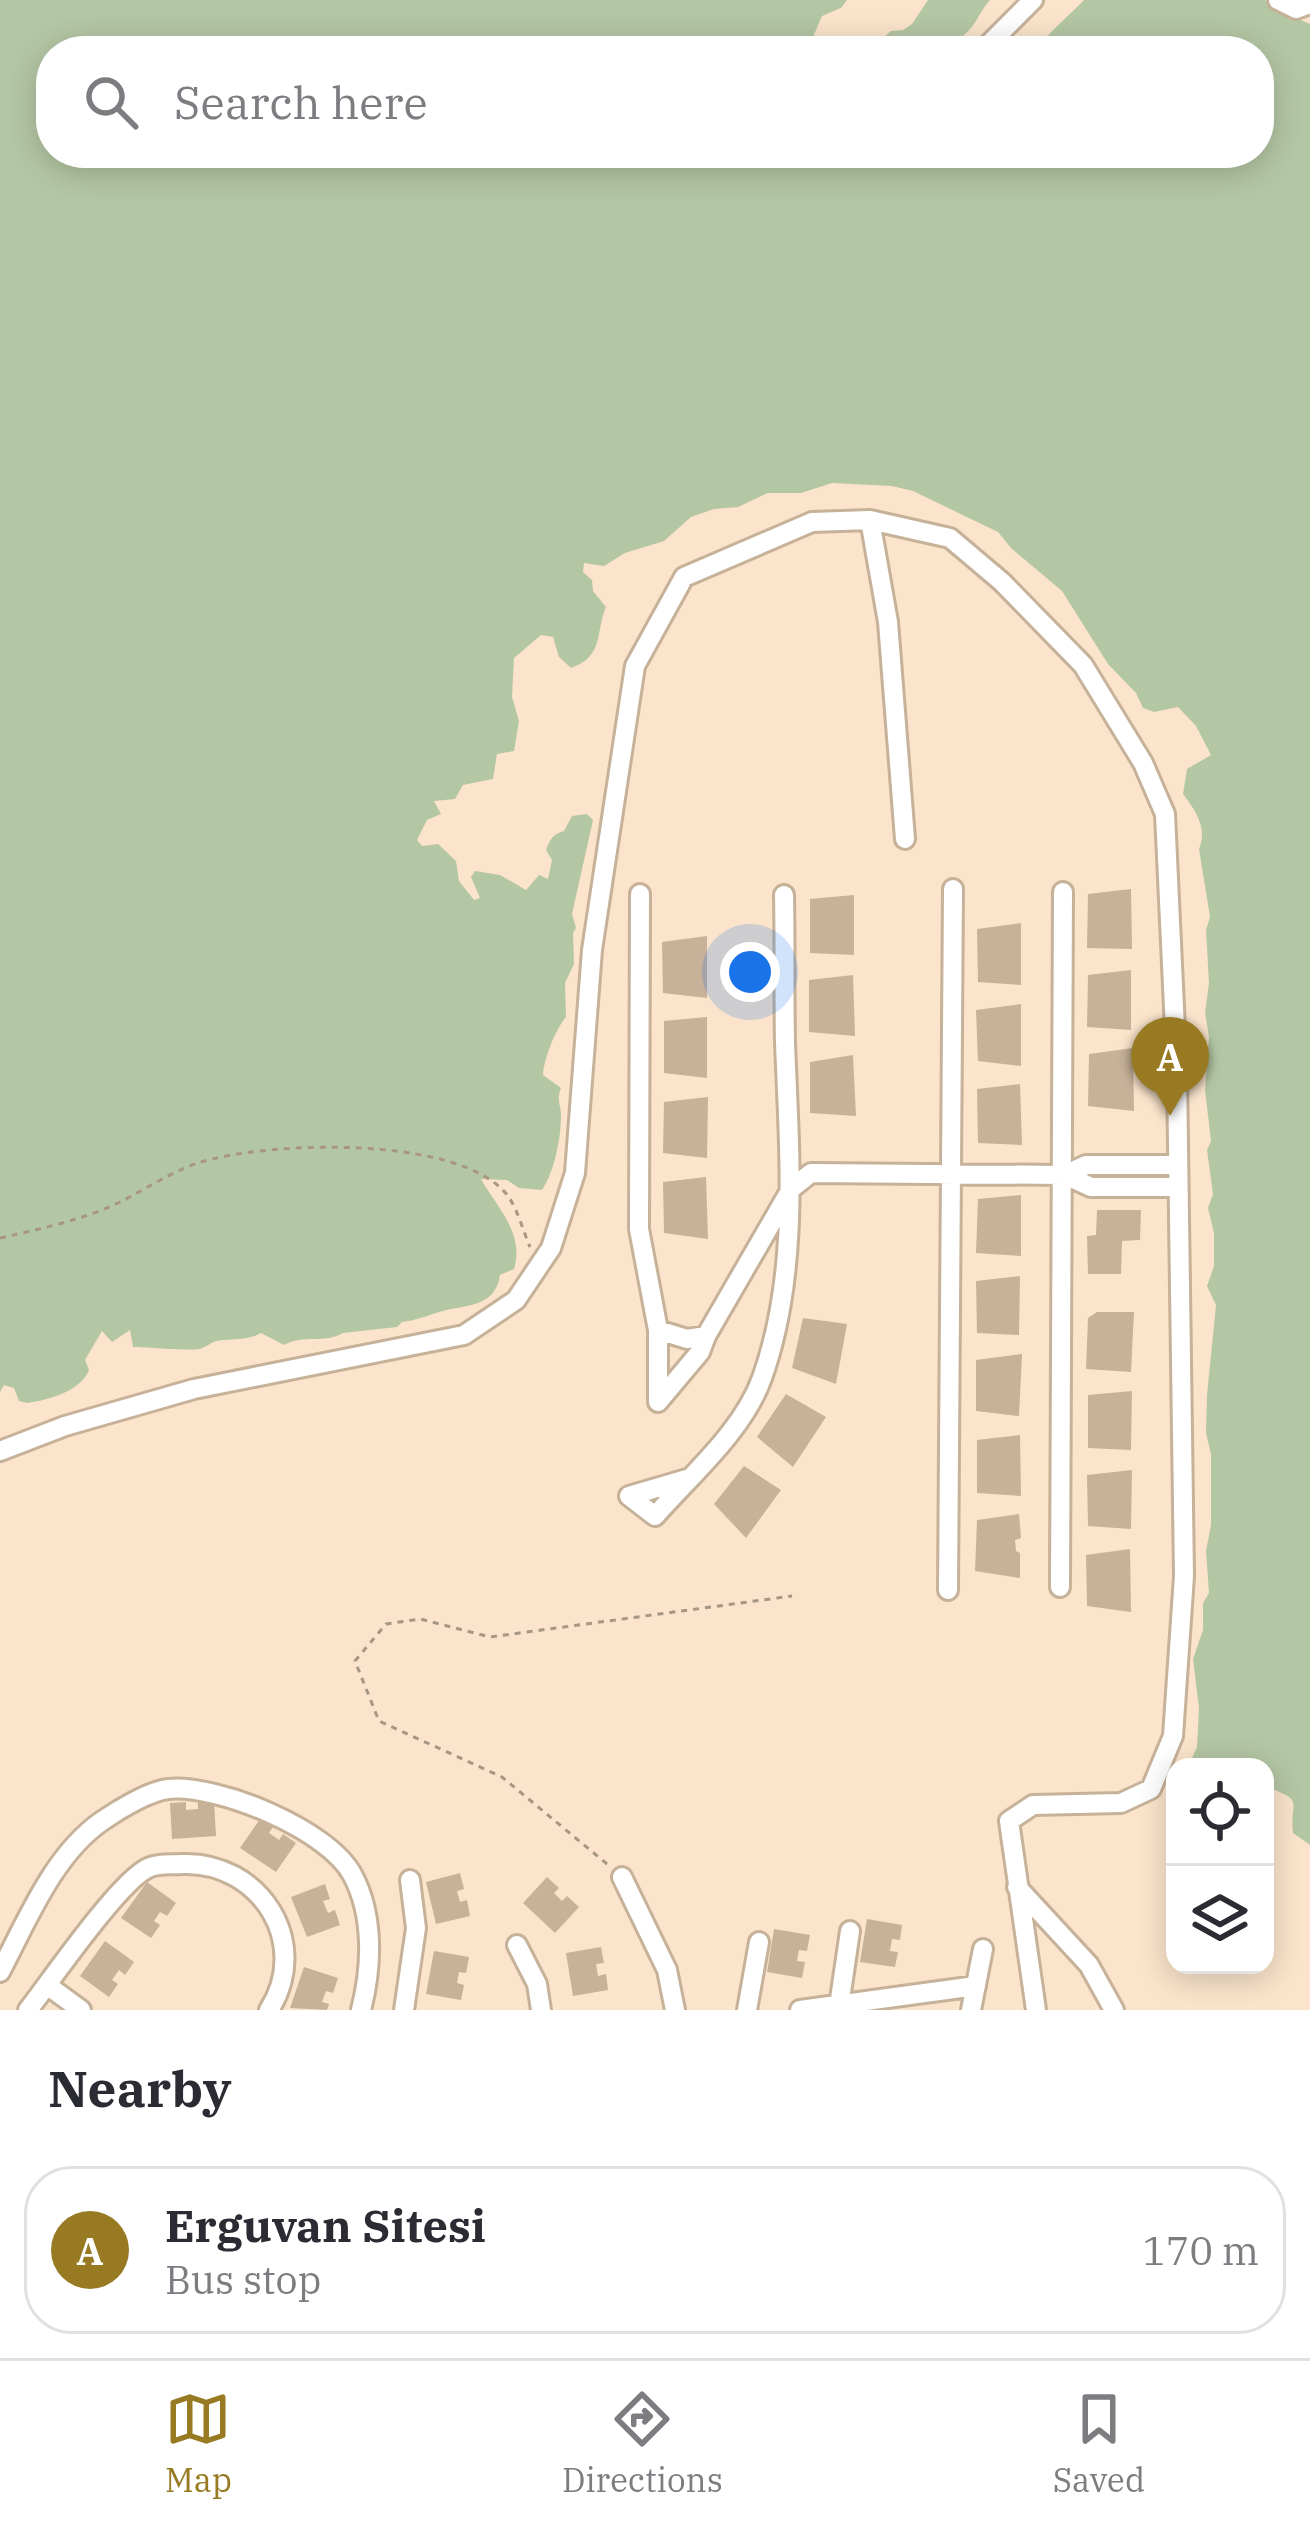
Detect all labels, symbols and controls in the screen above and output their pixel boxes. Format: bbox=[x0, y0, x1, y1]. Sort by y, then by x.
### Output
search box bbox=[36, 36, 1274, 168]
icon: search bbox=[78, 69, 144, 135]
text: Search here bbox=[174, 73, 428, 131]
your location bbox=[720, 942, 780, 1002]
pin: A bbox=[1131, 1017, 1209, 1116]
map controls bbox=[1166, 1758, 1274, 1974]
button: locate bbox=[1166, 1758, 1274, 1866]
button: layers bbox=[1166, 1866, 1274, 1974]
text: Nearby bbox=[48, 2055, 232, 2121]
text: Erguvan Sitesi bbox=[165, 2196, 486, 2254]
text: A bbox=[76, 2225, 104, 2276]
text: 170 m bbox=[1143, 2225, 1259, 2276]
text: Bus stop bbox=[165, 2254, 321, 2305]
tab: Map bbox=[165, 2386, 232, 2501]
tab: Directions bbox=[562, 2386, 723, 2501]
tab: Saved bbox=[1053, 2386, 1145, 2501]

